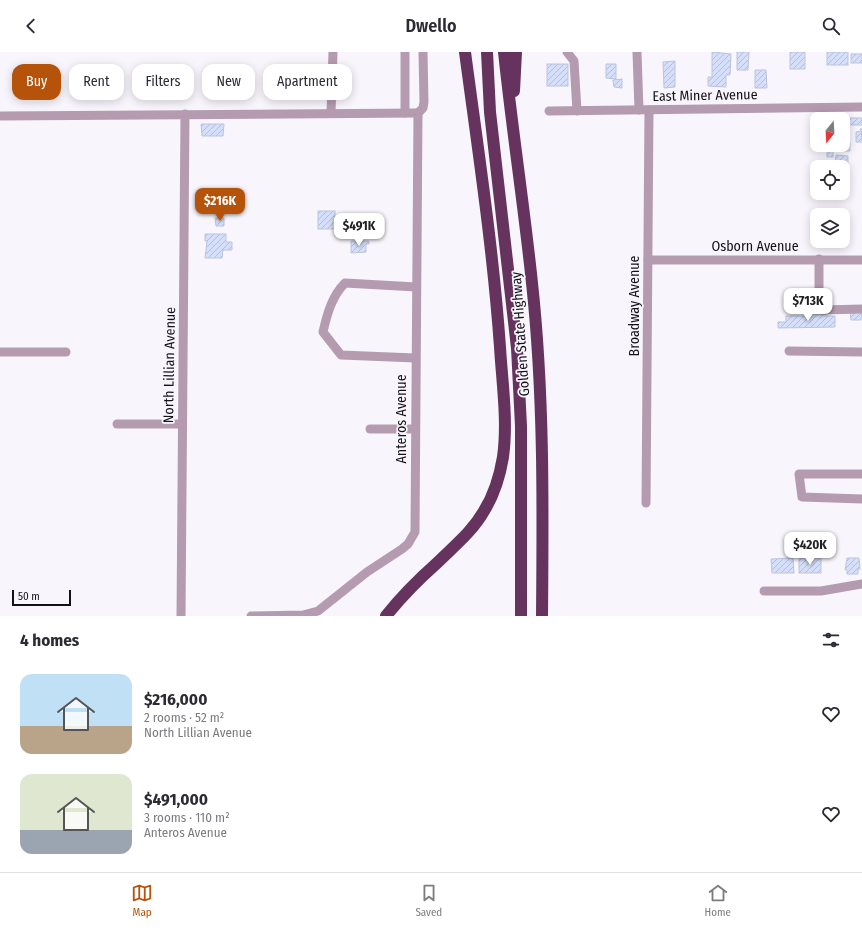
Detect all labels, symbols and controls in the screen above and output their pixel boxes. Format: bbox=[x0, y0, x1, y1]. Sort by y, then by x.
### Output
icon: back bbox=[20, 15, 42, 37]
text: Dwello bbox=[405, 15, 457, 37]
icon: search bbox=[820, 15, 842, 37]
chip: Buy bbox=[12, 64, 61, 100]
chip: Rent bbox=[69, 64, 124, 100]
chip: Filters bbox=[132, 64, 194, 100]
chip: New bbox=[202, 64, 255, 100]
chip: Apartment bbox=[263, 64, 352, 100]
street label: East Miner Avenue bbox=[652, 86, 758, 105]
north arrow bbox=[810, 112, 850, 152]
map controls bbox=[810, 112, 850, 248]
button: locate bbox=[810, 160, 850, 200]
pin: $216K bbox=[192, 188, 248, 222]
text: $216K bbox=[204, 193, 236, 208]
button: layers bbox=[810, 208, 850, 248]
pin: $491K bbox=[331, 213, 387, 247]
text: $491K bbox=[343, 218, 375, 233]
street label: Osborn Avenue bbox=[711, 238, 799, 255]
street label: Broadway Avenue bbox=[626, 255, 643, 357]
street label: Golden State Highway bbox=[508, 270, 533, 397]
pin: $713K bbox=[780, 288, 836, 322]
text: $713K bbox=[793, 293, 823, 308]
street label: North Lillian Avenue bbox=[160, 307, 179, 423]
street label: Anteros Avenue bbox=[393, 374, 410, 464]
pin: $420K bbox=[782, 532, 838, 566]
text: $420K bbox=[793, 537, 827, 552]
scale bar bbox=[12, 588, 71, 607]
text: 50 m bbox=[18, 590, 40, 603]
icon: filters bbox=[820, 629, 842, 651]
text: 4 homes bbox=[20, 630, 79, 651]
text: $216,000 bbox=[144, 689, 207, 710]
icon: home bbox=[52, 690, 100, 738]
icon: heart bbox=[820, 703, 842, 725]
text: 2 rooms · 52 m² bbox=[144, 710, 224, 725]
text: North Lillian Avenue bbox=[144, 725, 252, 740]
text: $491,000 bbox=[144, 789, 208, 810]
icon: home bbox=[52, 790, 100, 838]
icon: heart bbox=[820, 803, 842, 825]
text: 3 rooms · 110 m² bbox=[144, 810, 230, 825]
text: Anteros Avenue bbox=[144, 825, 227, 840]
tab: Map bbox=[131, 882, 153, 919]
tab: Saved bbox=[415, 882, 442, 919]
tab: Home bbox=[705, 882, 731, 919]

